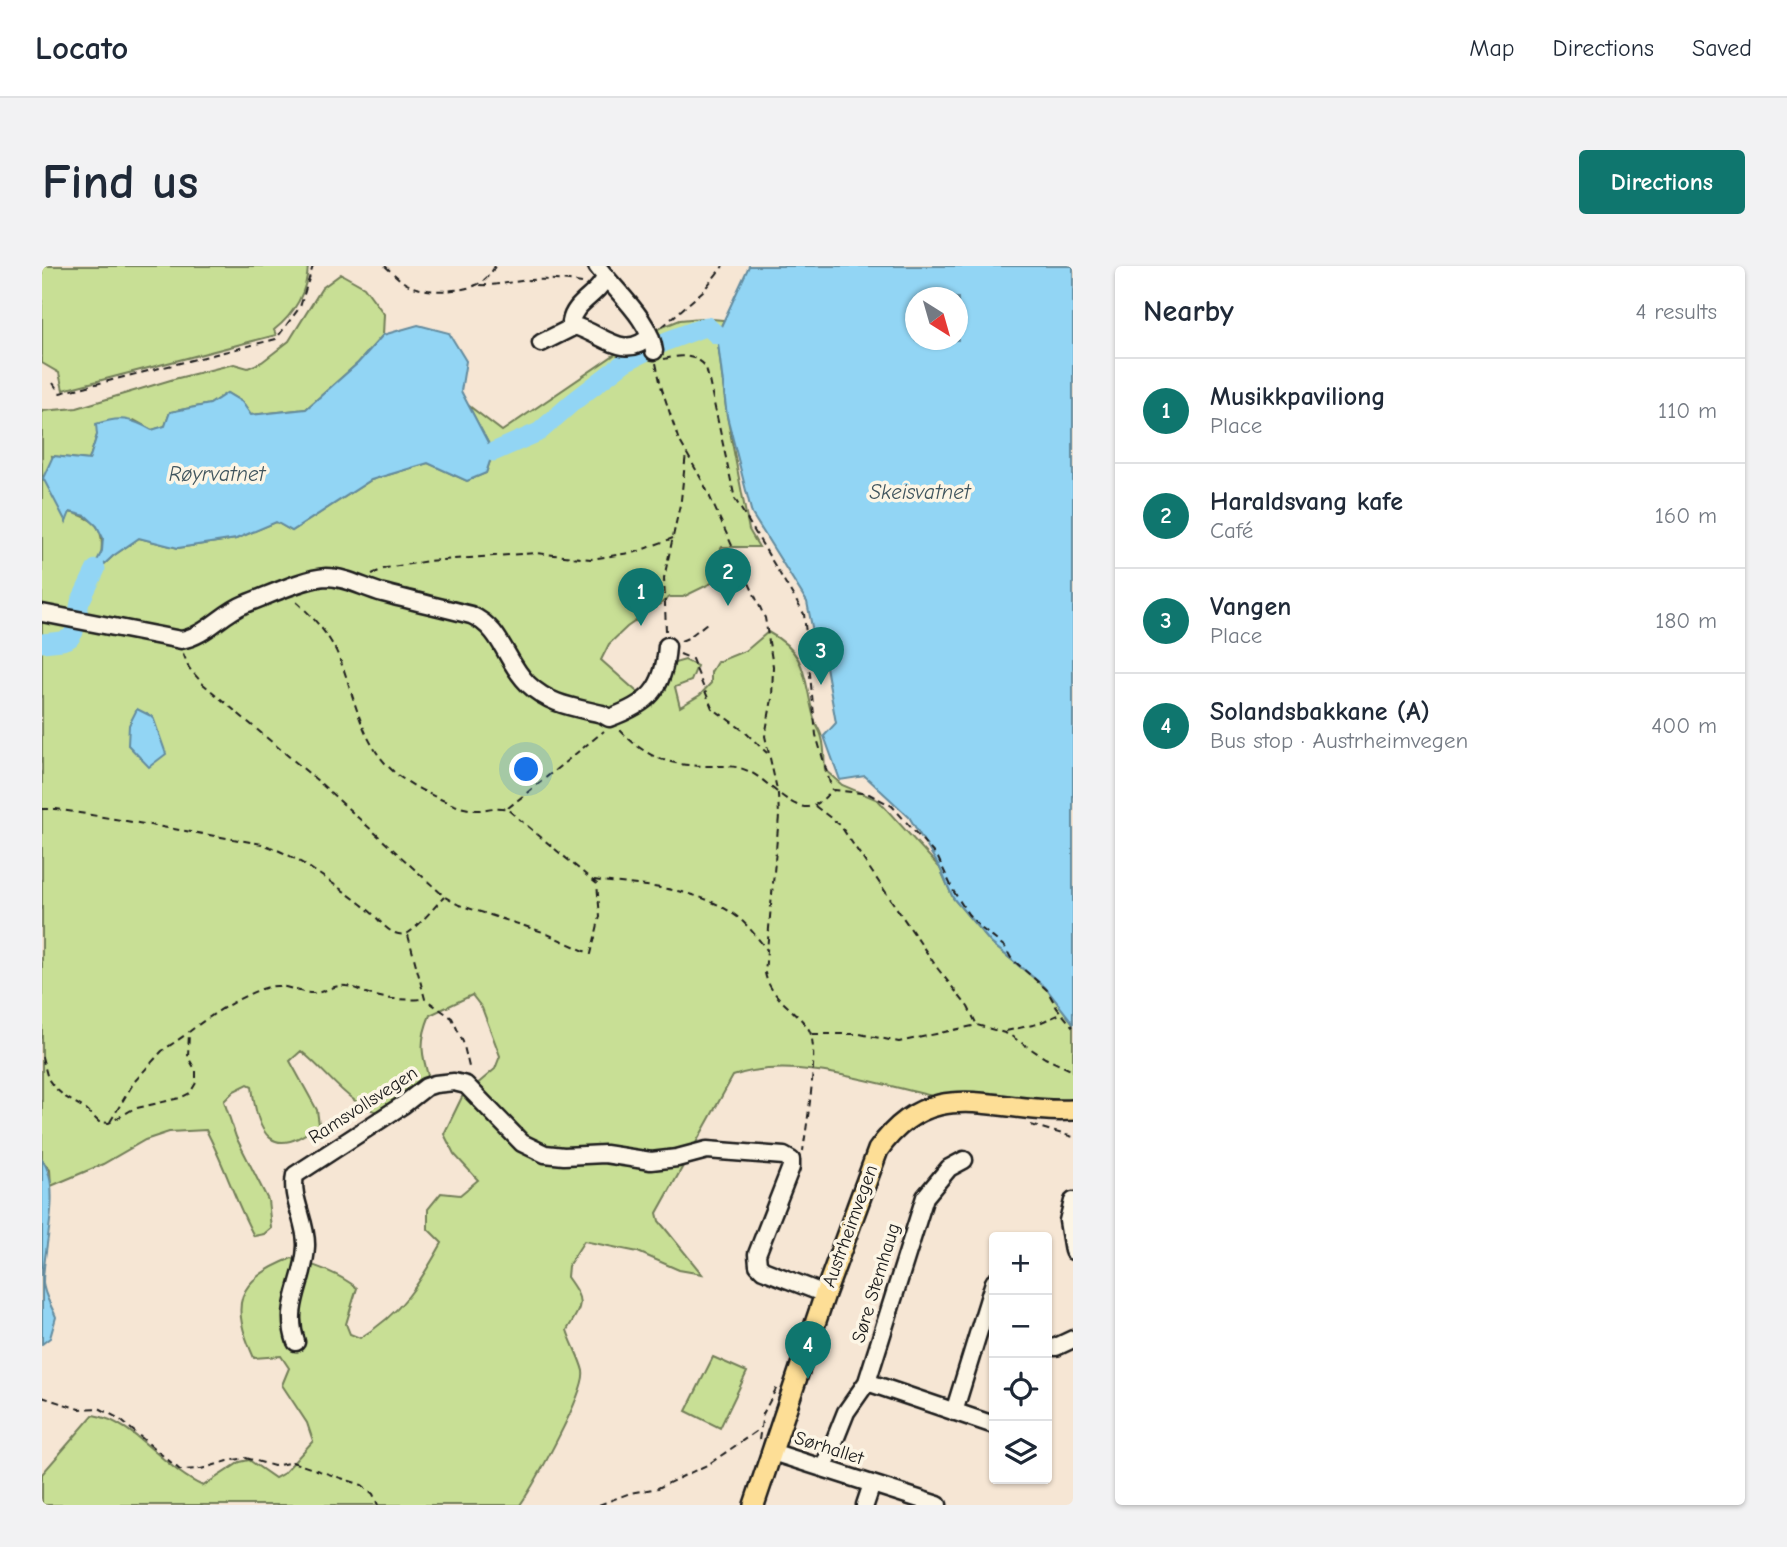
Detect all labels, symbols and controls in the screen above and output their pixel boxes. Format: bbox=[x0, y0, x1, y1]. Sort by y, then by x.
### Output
text: Locato bbox=[35, 29, 128, 67]
text: Map bbox=[1469, 34, 1515, 62]
text: Directions bbox=[1553, 34, 1654, 62]
text: Saved bbox=[1692, 34, 1752, 62]
button: Directions bbox=[1579, 150, 1745, 214]
text: Find us bbox=[42, 154, 198, 210]
north arrow bbox=[905, 287, 968, 350]
text: Nearby bbox=[1143, 294, 1234, 329]
text: 4 results bbox=[1635, 298, 1717, 325]
text: Musikkpaviliong bbox=[1210, 382, 1386, 412]
text: 1 bbox=[1161, 397, 1171, 424]
text: 110 m bbox=[1658, 397, 1717, 424]
text: Place bbox=[1210, 412, 1262, 439]
water label: Røyrvatnet bbox=[169, 462, 267, 486]
water label: Skeisvatnet bbox=[870, 480, 972, 504]
text: Haraldsvang kafe bbox=[1210, 487, 1403, 517]
text: 2 bbox=[1160, 502, 1172, 529]
text: 160 m bbox=[1655, 502, 1717, 529]
text: Café bbox=[1210, 517, 1253, 544]
pin: 2 bbox=[705, 548, 751, 606]
pin: 1 bbox=[618, 568, 664, 626]
text: Vangen bbox=[1210, 592, 1291, 622]
text: 3 bbox=[1160, 607, 1172, 634]
text: 180 m bbox=[1655, 607, 1717, 634]
text: Place bbox=[1210, 622, 1262, 649]
pin: 3 bbox=[798, 627, 844, 685]
text: Solandsbakkane (A) bbox=[1210, 697, 1430, 727]
text: 4 bbox=[1161, 712, 1171, 739]
text: 400 m bbox=[1651, 712, 1717, 739]
text: Bus stop · Austrheimvegen bbox=[1210, 727, 1468, 754]
your location bbox=[509, 752, 543, 786]
street label: Ramsvollsvegen bbox=[304, 1062, 422, 1148]
street label: Austrheimvegen bbox=[818, 1162, 882, 1290]
street label: Søre Stemhaug bbox=[847, 1221, 905, 1345]
map controls bbox=[989, 1232, 1052, 1484]
button: + bbox=[989, 1232, 1052, 1295]
button: − bbox=[989, 1295, 1052, 1358]
pin: 4 bbox=[785, 1321, 831, 1379]
button: locate bbox=[989, 1358, 1052, 1421]
button: layers bbox=[989, 1421, 1052, 1484]
street label: Sørhallet bbox=[792, 1427, 867, 1470]

